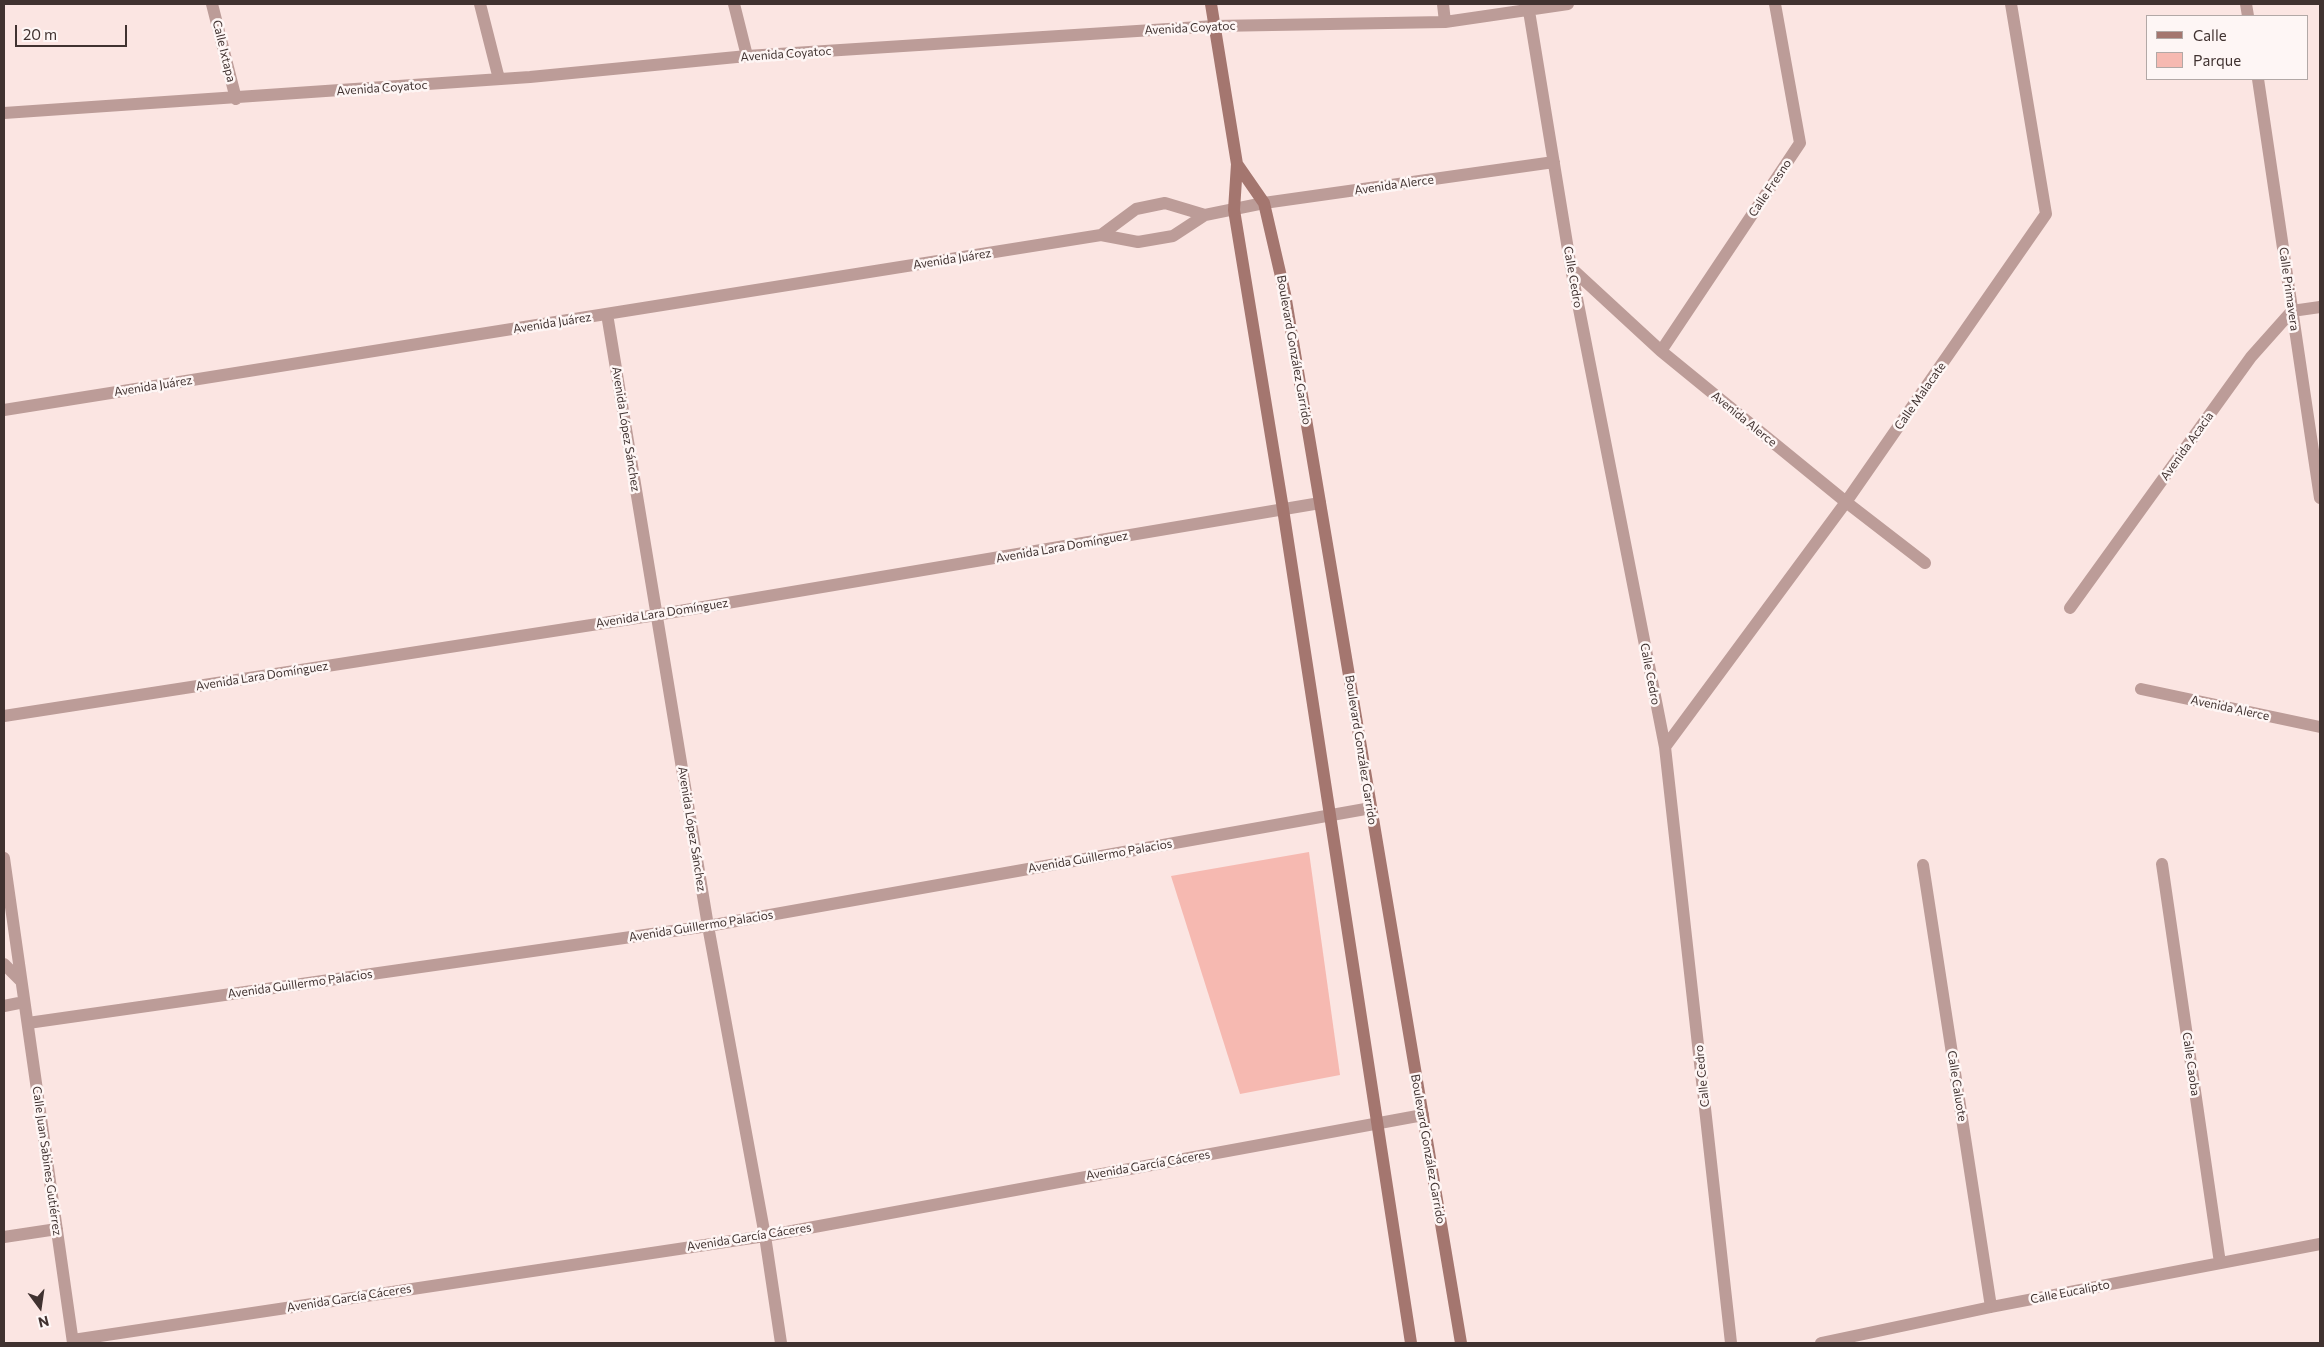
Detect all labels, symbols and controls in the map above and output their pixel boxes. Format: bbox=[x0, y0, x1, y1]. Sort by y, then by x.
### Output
scale bar bbox=[18, 15, 130, 47]
legend bbox=[2146, 15, 2309, 80]
street label: Calle Ixtapa bbox=[209, 18, 239, 84]
street label: Avenida Coyatoc bbox=[1144, 18, 1236, 38]
text: 20 m bbox=[23, 25, 57, 43]
text: Calle bbox=[2193, 26, 2227, 44]
street label: Avenida Coyatoc bbox=[740, 44, 832, 64]
text: Parque bbox=[2193, 51, 2241, 69]
street label: Avenida Coyatoc bbox=[336, 78, 428, 98]
street label: Calle Fresno bbox=[1745, 156, 1795, 220]
street label: Avenida Alerce bbox=[1353, 172, 1435, 198]
street label: Calle Cedro bbox=[1560, 245, 1586, 309]
street label: Avenida Juárez bbox=[912, 246, 992, 272]
street label: Calle Primavera bbox=[2276, 246, 2302, 332]
street label: Boulevard González Garrido bbox=[1274, 274, 1314, 426]
street label: Avenida Juárez bbox=[512, 310, 592, 336]
street label: Calle Malacate bbox=[1891, 359, 1949, 433]
street label: Avenida López Sánchez bbox=[609, 365, 643, 493]
street label: Avenida Juárez bbox=[113, 373, 193, 399]
street label: Avenida Alerce bbox=[1708, 388, 1780, 450]
street label: Avenida Acacia bbox=[2157, 409, 2217, 483]
street label: Avenida Lara Domínguez bbox=[995, 528, 1129, 566]
street label: Avenida Lara Domínguez bbox=[595, 595, 729, 631]
street label: Calle Cedro bbox=[1637, 642, 1663, 706]
street label: Avenida Lara Domínguez bbox=[195, 658, 329, 694]
street label: Boulevard González Garrido bbox=[1342, 674, 1380, 826]
street label: Avenida Alerce bbox=[2189, 693, 2271, 723]
street label: Avenida López Sánchez bbox=[675, 765, 709, 893]
street label: Avenida Guillermo Palacios bbox=[1027, 836, 1173, 876]
street label: Avenida Guillermo Palacios bbox=[628, 907, 774, 945]
street label: Avenida Guillermo Palacios bbox=[227, 967, 373, 1001]
street label: Calle Caoba bbox=[2179, 1031, 2203, 1097]
street label: Calle Cedro bbox=[1692, 1044, 1712, 1108]
street label: Calle Caluote bbox=[1944, 1049, 1970, 1123]
street label: Boulevard González Garrido bbox=[1408, 1073, 1448, 1225]
street label: Calle Juan Sabines Gutiérrez bbox=[29, 1085, 65, 1237]
street label: Avenida García Cáceres bbox=[1085, 1147, 1211, 1183]
street label: Avenida García Cáceres bbox=[686, 1220, 812, 1254]
street label: Calle Eucalipto bbox=[2029, 1277, 2111, 1307]
street label: Avenida García Cáceres bbox=[286, 1281, 412, 1315]
north arrow bbox=[15, 1282, 65, 1332]
text: N bbox=[37, 1313, 51, 1332]

